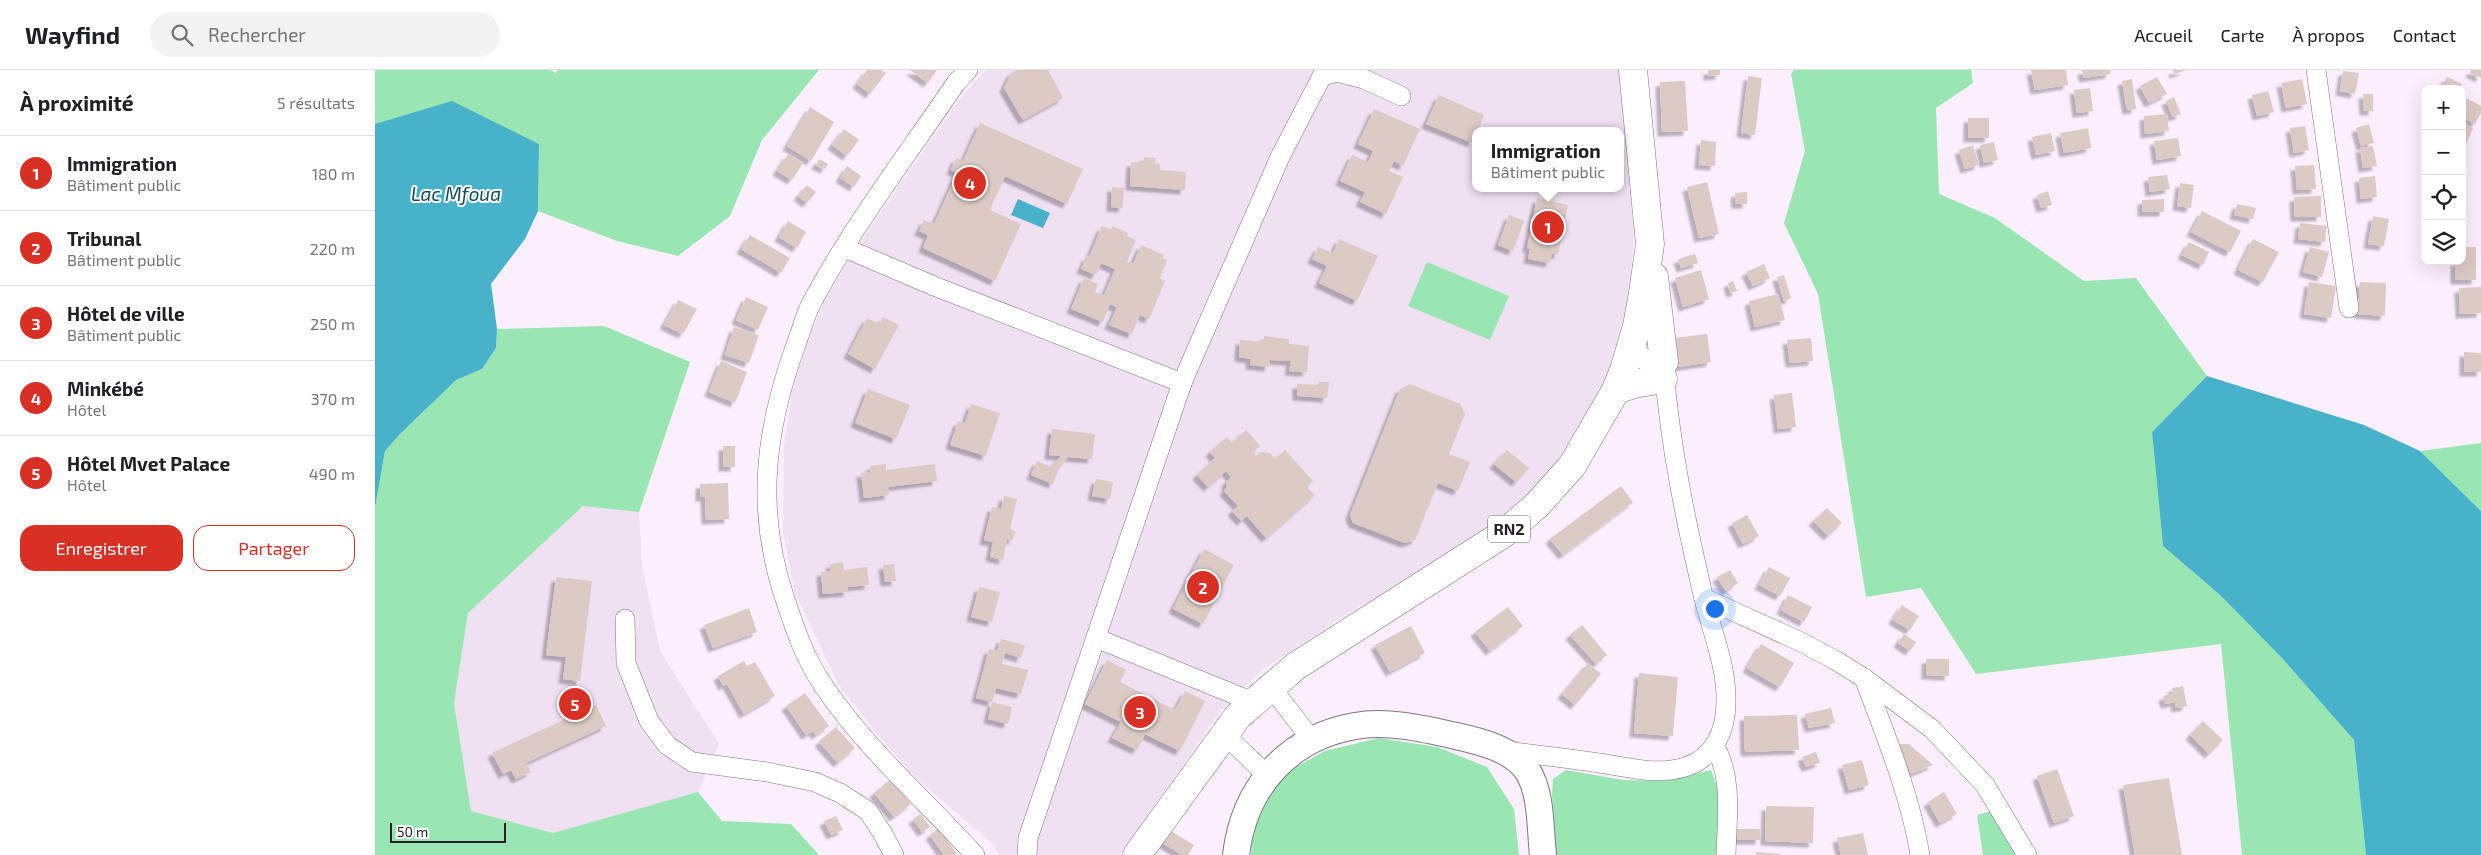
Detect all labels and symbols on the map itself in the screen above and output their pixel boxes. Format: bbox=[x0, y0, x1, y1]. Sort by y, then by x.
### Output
pin: 4 bbox=[954, 164, 986, 202]
water label: Lac Mfoua bbox=[411, 182, 501, 205]
pin: 1 bbox=[1532, 208, 1564, 246]
road number: RN2 bbox=[1488, 516, 1530, 542]
pin: 2 bbox=[1187, 568, 1219, 606]
your location bbox=[1702, 596, 1728, 622]
pin: 5 bbox=[559, 685, 591, 723]
pin: 3 bbox=[1124, 693, 1156, 731]
scale bar bbox=[390, 820, 506, 843]

